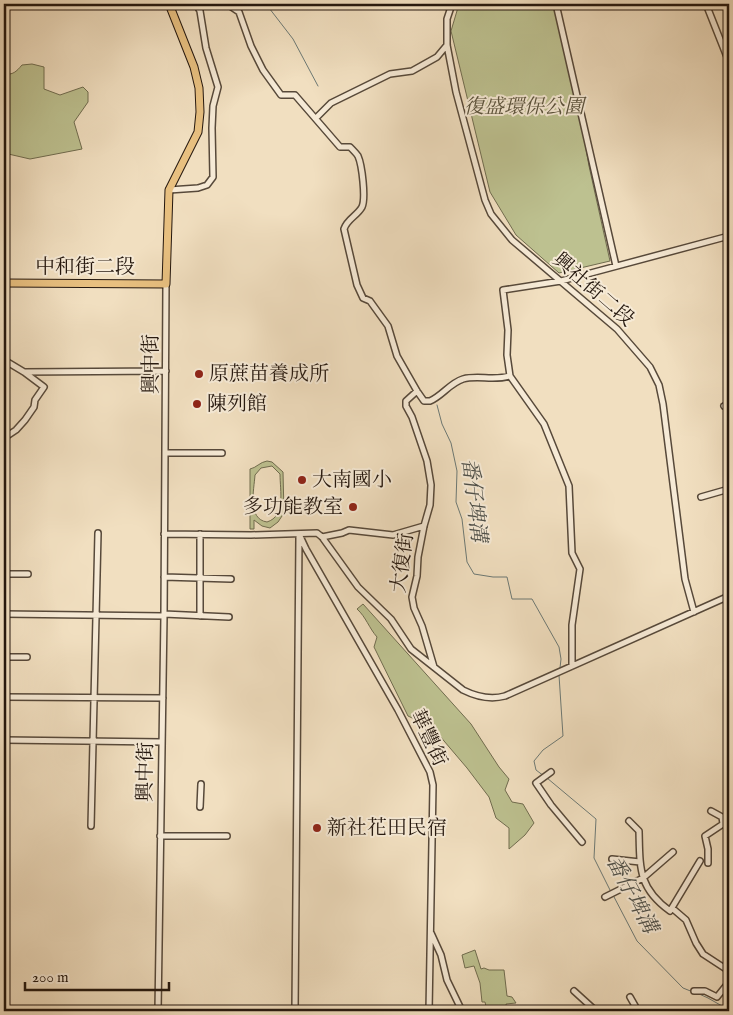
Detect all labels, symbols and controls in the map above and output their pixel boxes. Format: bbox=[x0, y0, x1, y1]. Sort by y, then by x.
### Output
park label: 復盛環保公園 bbox=[464, 95, 587, 120]
street label: 興社街二段 bbox=[547, 248, 639, 332]
street label: 中和街二段 bbox=[35, 255, 135, 280]
street label: 興中街 bbox=[139, 334, 164, 394]
place label: 原蔗苗養成所 bbox=[209, 362, 329, 387]
marker: 原蔗苗養成所 bbox=[193, 368, 205, 380]
place label: 陳列館 bbox=[207, 392, 267, 417]
marker: 陳列館 bbox=[191, 398, 203, 410]
water label: 番仔埤溝 bbox=[454, 457, 492, 546]
place label: 大南國小 bbox=[312, 468, 392, 493]
marker: 大南國小 bbox=[296, 474, 308, 486]
place label: 多功能教室 bbox=[243, 495, 343, 520]
marker: 多功能教室 bbox=[347, 501, 359, 513]
street label: 大復街 bbox=[386, 532, 420, 594]
street label: 華豐街 bbox=[404, 706, 452, 770]
street label: 興中街 bbox=[133, 742, 159, 802]
place label: 新社花田民宿 bbox=[327, 816, 447, 841]
marker: 新社花田民宿 bbox=[311, 822, 323, 834]
water label: 番仔埤溝 bbox=[599, 852, 664, 941]
scale bar bbox=[25, 960, 169, 992]
text: 200 m bbox=[32, 968, 69, 987]

